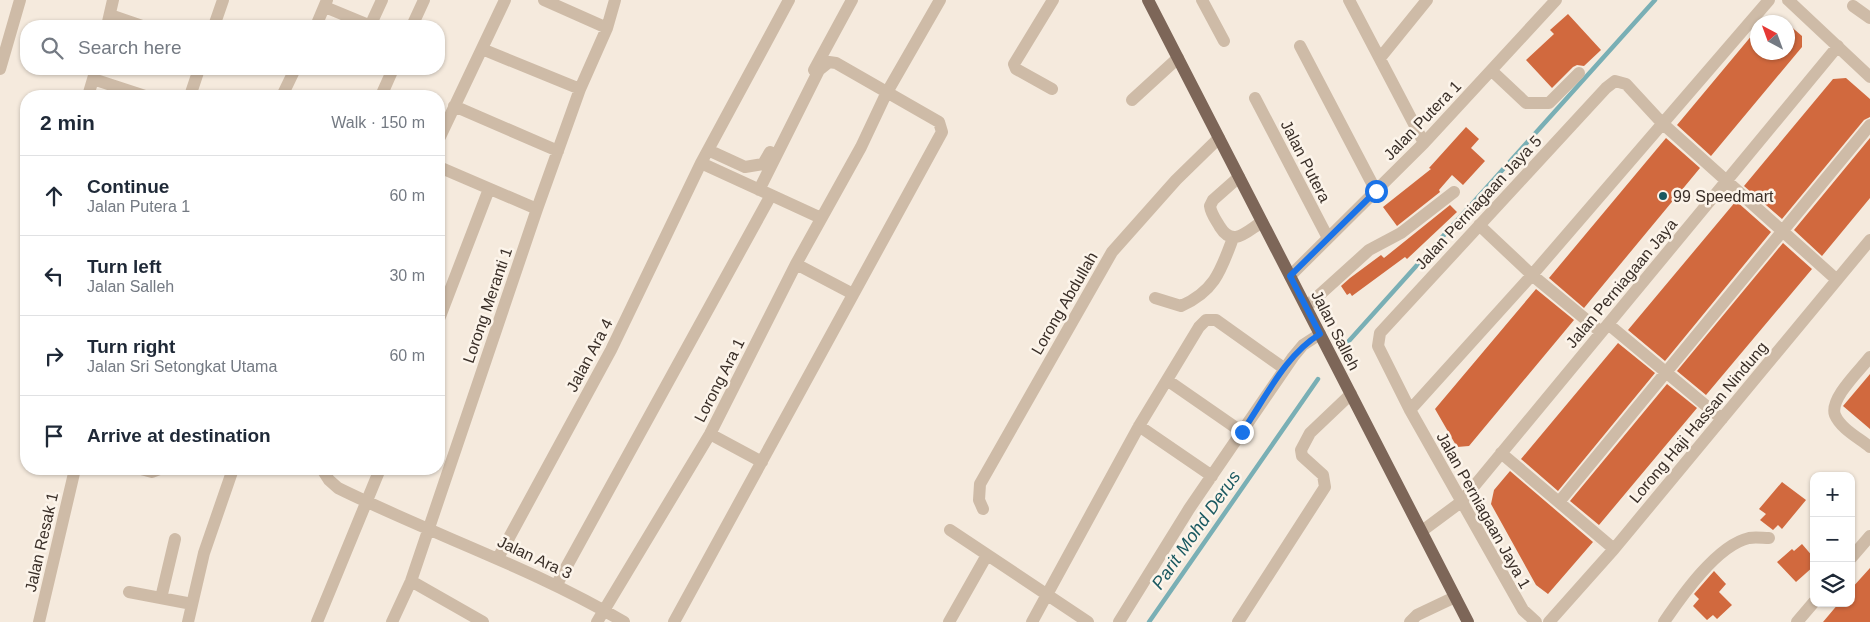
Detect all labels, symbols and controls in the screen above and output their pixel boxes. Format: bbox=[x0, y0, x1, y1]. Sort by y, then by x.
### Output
north arrow bbox=[1750, 15, 1795, 60]
search box bbox=[20, 20, 445, 75]
icon: search bbox=[38, 34, 66, 62]
text: Search here bbox=[78, 37, 182, 58]
street label: Jalan Putera 1 bbox=[1380, 77, 1464, 163]
text: 2 min bbox=[40, 111, 95, 134]
text: Walk · 150 m bbox=[331, 114, 425, 131]
street label: Jalan Putera bbox=[1278, 117, 1334, 205]
street label: Jalan Perniagaan Jaya 5 bbox=[1412, 132, 1545, 273]
text: Continue bbox=[87, 176, 169, 197]
route start bbox=[1365, 180, 1388, 203]
icon: ahead bbox=[40, 182, 68, 210]
text: 60 m bbox=[389, 187, 425, 204]
place label: 99 Speedmart bbox=[1673, 188, 1774, 205]
marker: 99 Speedmart bbox=[1657, 190, 1669, 202]
text: Jalan Putera 1 bbox=[87, 198, 190, 215]
street label: Jalan Perniagaan Jaya bbox=[1563, 215, 1680, 351]
street label: Lorong Meranti 1 bbox=[460, 245, 515, 365]
street label: Lorong Abdullah bbox=[1028, 249, 1101, 358]
text: Turn left bbox=[87, 256, 162, 277]
icon: left bbox=[40, 262, 68, 290]
text: 30 m bbox=[389, 267, 425, 284]
text: Jalan Salleh bbox=[87, 278, 174, 295]
street label: Jalan Salleh bbox=[1308, 288, 1363, 373]
street label: Jalan Ara 4 bbox=[563, 316, 616, 395]
street label: Lorong Ara 1 bbox=[691, 335, 748, 425]
text: Turn right bbox=[87, 336, 175, 357]
street label: Lorong Haji Hassan Nindung bbox=[1626, 338, 1771, 506]
icon: right bbox=[40, 342, 68, 370]
text: 60 m bbox=[389, 347, 425, 364]
text: Jalan Sri Setongkat Utama bbox=[87, 358, 277, 375]
route end bbox=[1231, 421, 1254, 444]
icon: arrive bbox=[40, 422, 68, 450]
text: Arrive at destination bbox=[87, 425, 271, 446]
street label: Jalan Perniagaan Jaya 1 bbox=[1433, 429, 1534, 591]
water label: Parit Mohd Derus bbox=[1148, 467, 1244, 593]
map controls bbox=[1810, 472, 1855, 607]
button: + bbox=[1810, 472, 1855, 517]
street label: Jalan Resak 1 bbox=[22, 491, 61, 593]
button: − bbox=[1810, 517, 1855, 562]
street label: Jalan Ara 3 bbox=[495, 533, 575, 582]
button: layers bbox=[1810, 562, 1855, 607]

